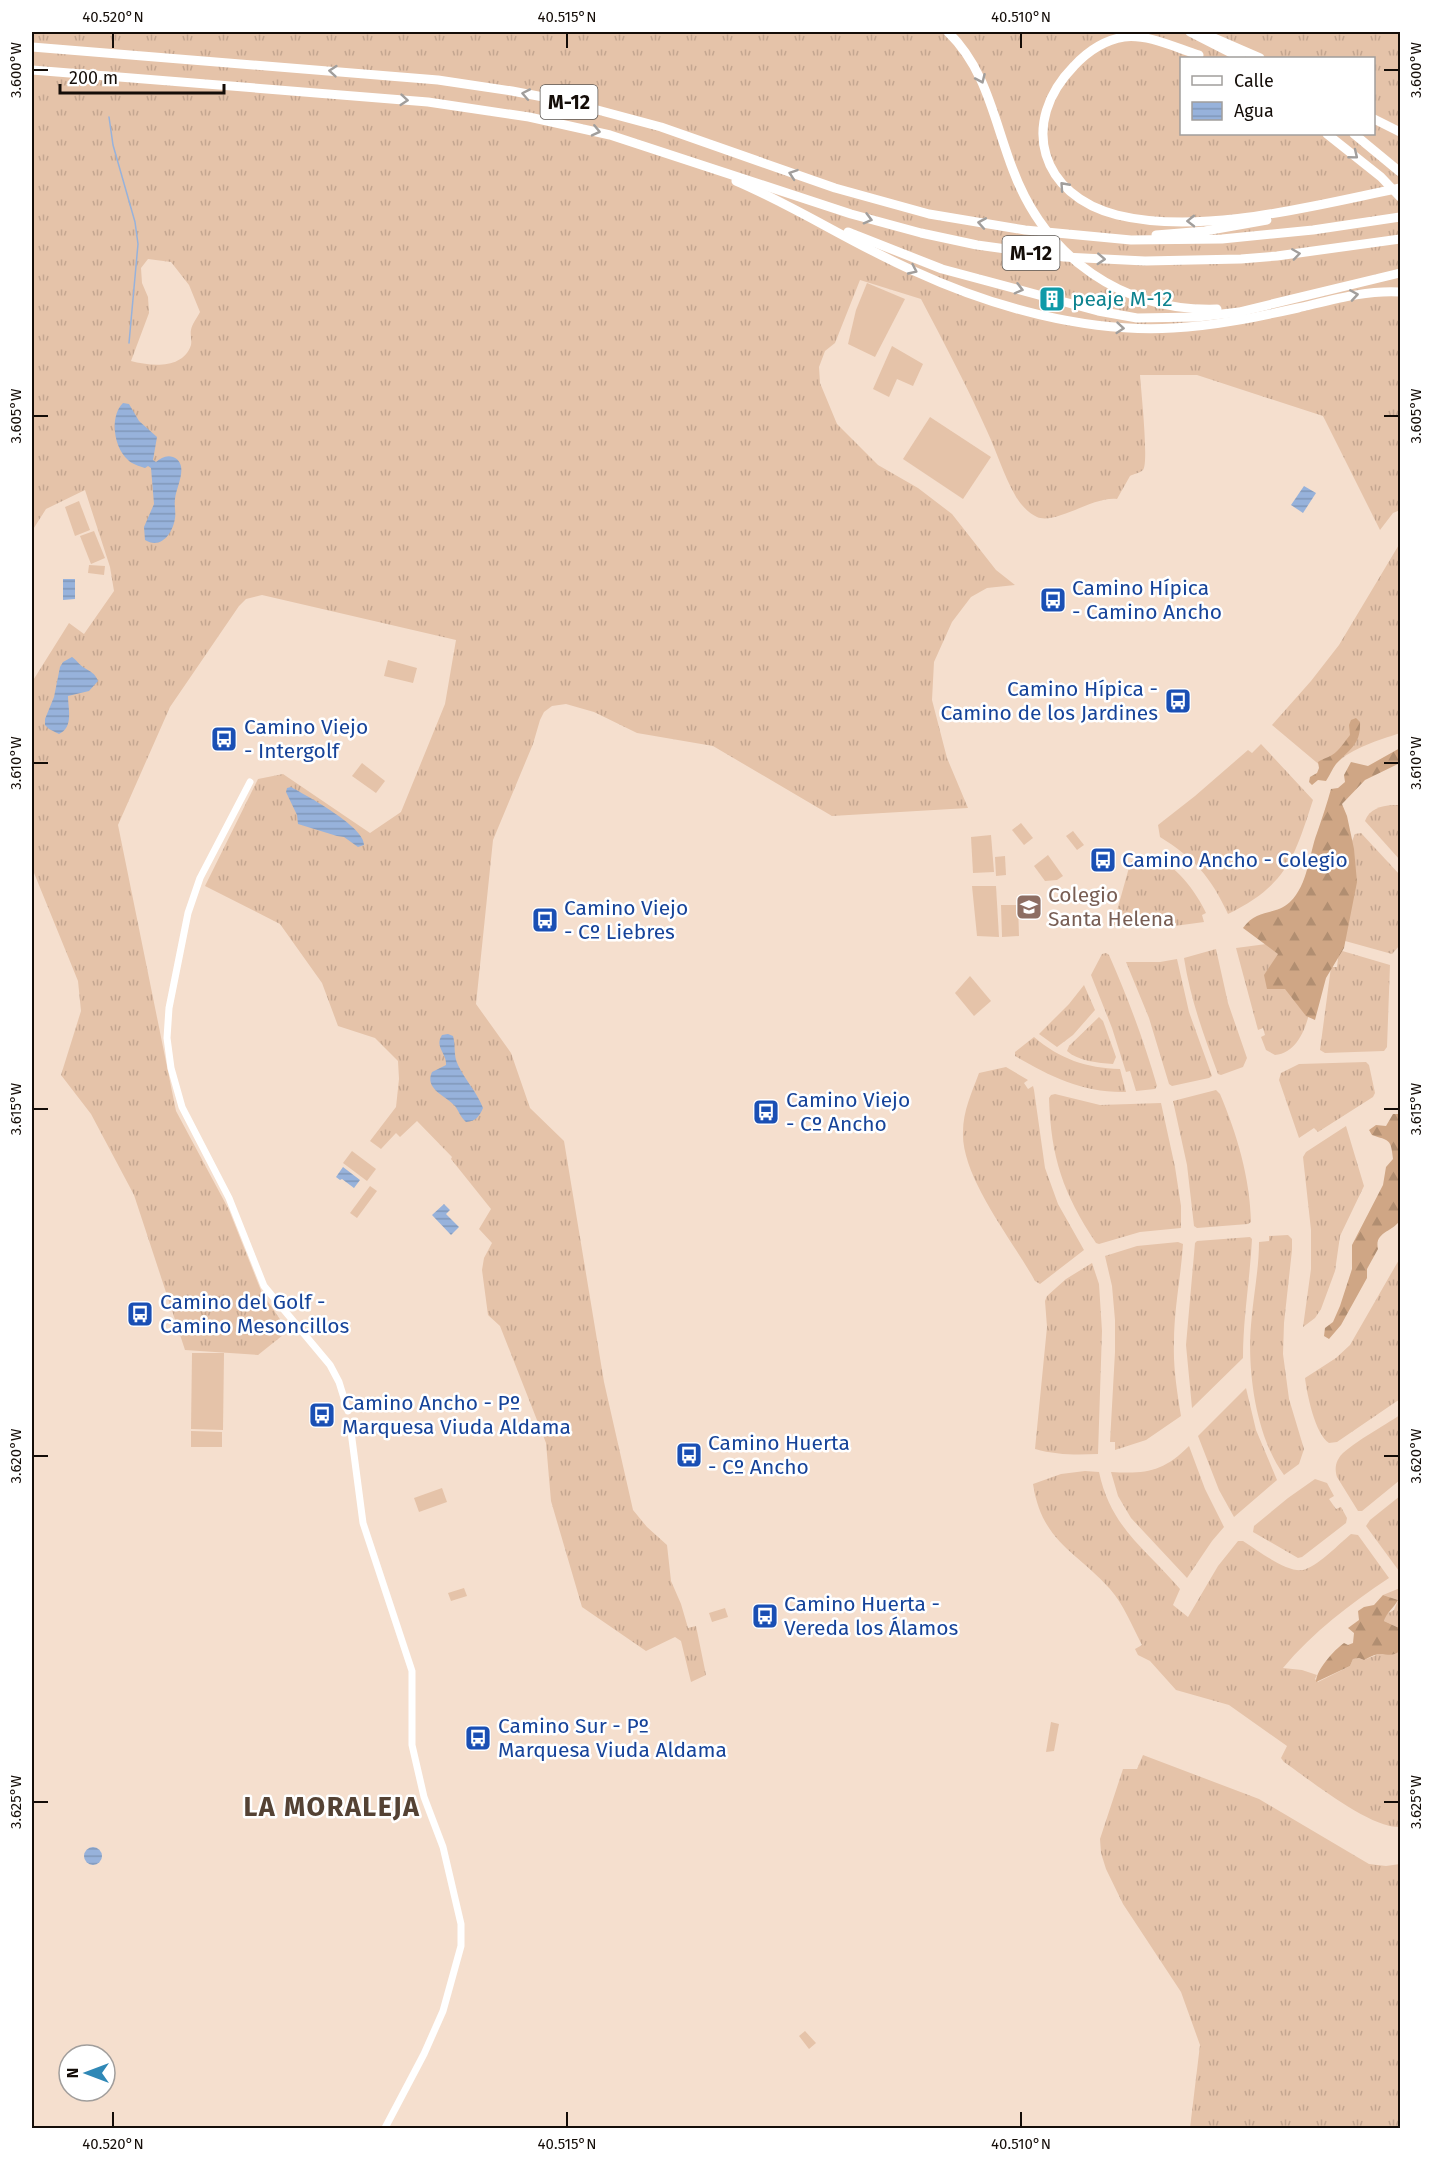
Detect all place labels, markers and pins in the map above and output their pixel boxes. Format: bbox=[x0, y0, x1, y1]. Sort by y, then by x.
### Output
building icon: peaje M-12 bbox=[1037, 284, 1067, 314]
place label: peaje M-12 bbox=[1072, 286, 1173, 312]
place label: Camino Hípica - Camino Ancho bbox=[1072, 575, 1222, 625]
bus stop icon: Camino Hípica - Camino Ancho bbox=[1038, 585, 1068, 615]
place label: Camino Hípica - Camino de los Jardines bbox=[940, 676, 1158, 726]
bus stop icon: Camino Hípica - Camino de los Jardines bbox=[1163, 686, 1193, 716]
place label: Camino Viejo - Intergolf bbox=[244, 714, 368, 764]
bus stop icon: Camino Viejo - Intergolf bbox=[209, 724, 239, 754]
bus stop icon: Camino Ancho - Colegio bbox=[1088, 845, 1118, 875]
place label: Camino Ancho - Colegio bbox=[1122, 847, 1348, 873]
place label: Colegio Santa Helena bbox=[1048, 882, 1175, 932]
school or university icon: Colegio Santa Helena bbox=[1014, 892, 1044, 922]
place label: Camino Viejo - Cº Liebres bbox=[564, 895, 688, 945]
bus stop icon: Camino Viejo - Cº Liebres bbox=[530, 905, 560, 935]
place label: Camino Viejo - Cº Ancho bbox=[786, 1087, 910, 1137]
bus stop icon: Camino Viejo - Cº Ancho bbox=[751, 1097, 781, 1127]
place label: Camino del Golf - Camino Mesoncillos bbox=[160, 1289, 350, 1339]
bus stop icon: Camino del Golf - Camino Mesoncillos bbox=[125, 1299, 155, 1329]
place label: Camino Ancho - Pº Marquesa Viuda Aldama bbox=[342, 1390, 571, 1440]
bus stop icon: Camino Ancho - Pº Marquesa Viuda Aldama bbox=[307, 1400, 337, 1430]
place label: Camino Huerta - Cº Ancho bbox=[708, 1430, 850, 1480]
bus stop icon: Camino Huerta - Cº Ancho bbox=[674, 1440, 704, 1470]
place label: Camino Huerta - Vereda los Álamos bbox=[784, 1591, 959, 1641]
bus stop icon: Camino Huerta - Vereda los Álamos bbox=[750, 1601, 780, 1631]
place label: Camino Sur - Pº Marquesa Viuda Aldama bbox=[498, 1713, 727, 1763]
bus stop icon: Camino Sur - Pº Marquesa Viuda Aldama bbox=[463, 1723, 493, 1753]

